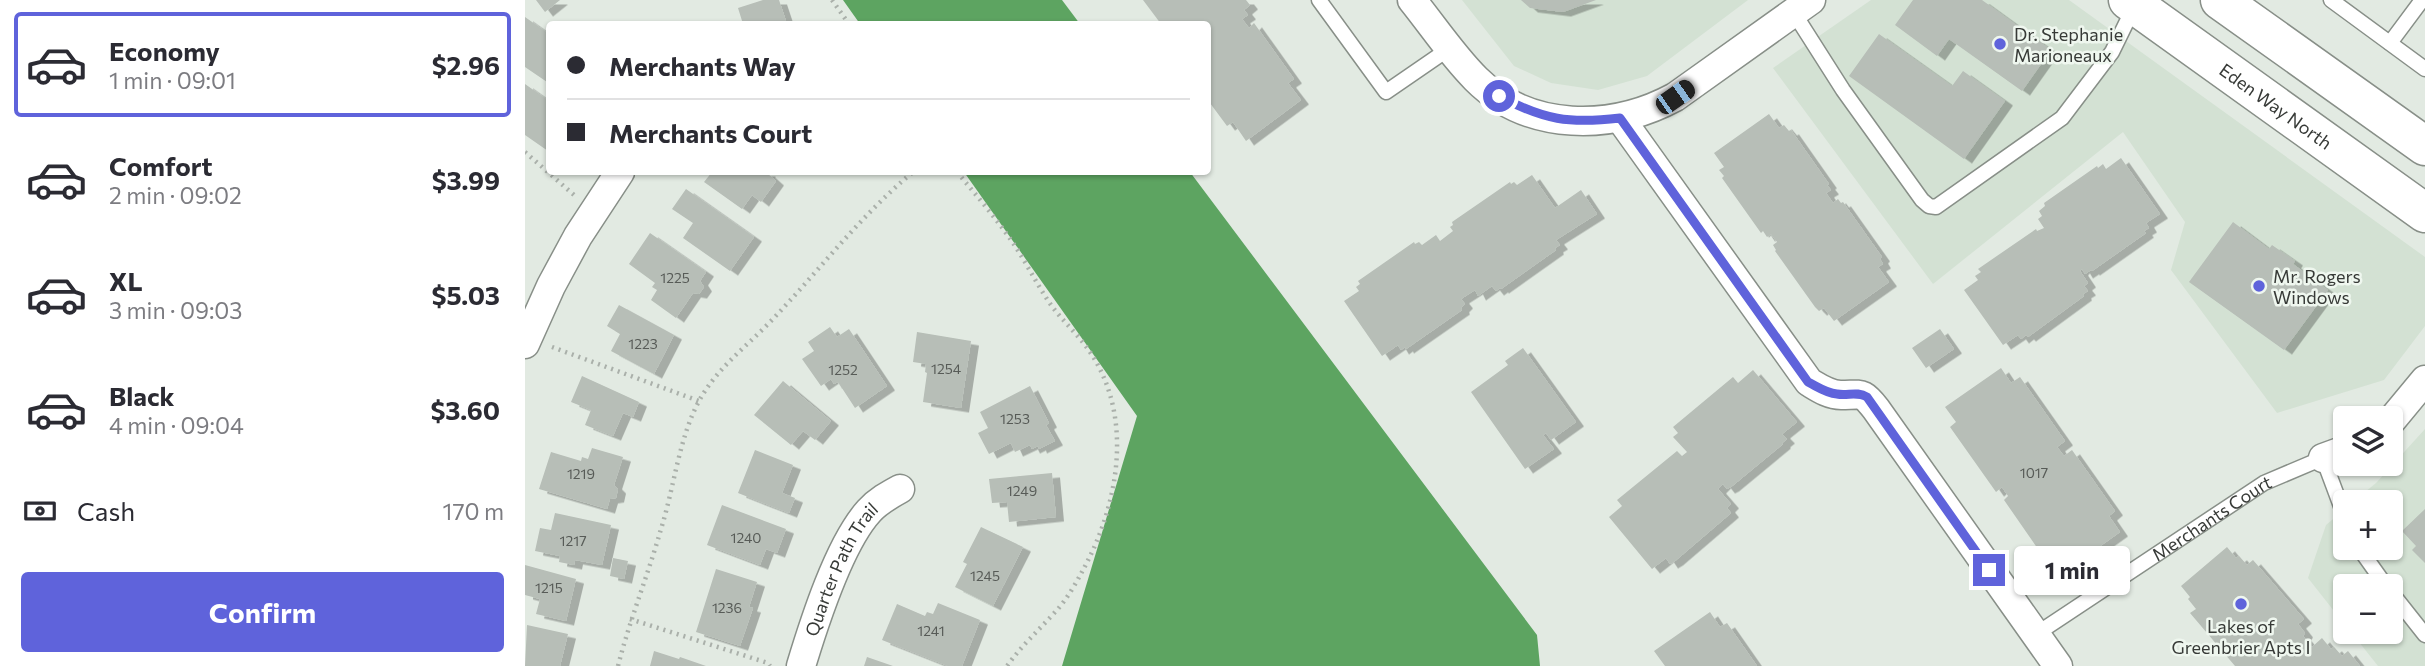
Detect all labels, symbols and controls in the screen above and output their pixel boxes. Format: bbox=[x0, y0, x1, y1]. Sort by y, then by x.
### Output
place label: Dr. Stephanie Marioneaux bbox=[2014, 23, 2123, 66]
icon: car bbox=[25, 33, 88, 96]
text: Economy bbox=[109, 35, 220, 66]
marker: Dr. Stephanie Marioneaux bbox=[1992, 36, 2008, 52]
text: $2.96 bbox=[432, 49, 500, 80]
text: Merchants Way bbox=[609, 50, 796, 81]
street label: Eden Way North bbox=[2215, 58, 2336, 154]
text: 1 min · 09:01 bbox=[109, 66, 236, 94]
car bbox=[1652, 76, 1699, 118]
route start bbox=[1483, 80, 1515, 112]
text: Merchants Court bbox=[609, 117, 812, 148]
icon: car bbox=[25, 148, 88, 211]
text: Comfort bbox=[109, 150, 212, 181]
text: $3.99 bbox=[432, 164, 500, 195]
text: 2 min · 09:02 bbox=[109, 181, 242, 209]
icon: car bbox=[25, 263, 88, 326]
text: XL bbox=[109, 265, 143, 296]
place label: Mr. Rogers Windows bbox=[2273, 265, 2361, 308]
house number: 1225 bbox=[660, 269, 690, 286]
marker: Mr. Rogers Windows bbox=[2251, 278, 2267, 294]
text: $5.03 bbox=[431, 279, 500, 310]
text: 3 min · 09:03 bbox=[109, 296, 242, 324]
house number: 1223 bbox=[628, 335, 658, 352]
house number: 1254 bbox=[931, 360, 962, 377]
house number: 1252 bbox=[828, 361, 858, 378]
icon: car bbox=[25, 378, 88, 441]
text: Black bbox=[109, 380, 175, 411]
text: $3.60 bbox=[430, 394, 500, 425]
map controls bbox=[2333, 406, 2403, 644]
button: layers bbox=[2333, 406, 2403, 476]
house number: 1253 bbox=[1000, 410, 1030, 427]
text: 4 min · 09:04 bbox=[109, 411, 244, 439]
house number: 1017 bbox=[2020, 464, 2048, 481]
house number: 1219 bbox=[567, 465, 595, 482]
street label: Merchants Court bbox=[2147, 470, 2275, 565]
house number: 1249 bbox=[1007, 482, 1037, 499]
button: + bbox=[2333, 490, 2403, 560]
icon: cash bbox=[21, 492, 59, 530]
text: Cash bbox=[77, 495, 135, 526]
text: 170 m bbox=[443, 497, 504, 525]
street label: Quarter Path Trail bbox=[800, 497, 882, 639]
house number: 1240 bbox=[730, 529, 762, 546]
house number: 1217 bbox=[559, 532, 587, 549]
callout: 1 min bbox=[2013, 546, 2129, 594]
route end bbox=[1973, 554, 2005, 586]
text: 1 min bbox=[2045, 556, 2099, 584]
house number: 1245 bbox=[970, 567, 1000, 584]
button: Confirm bbox=[21, 572, 504, 652]
button: − bbox=[2333, 574, 2403, 644]
house number: 1215 bbox=[535, 579, 563, 596]
marker: Lakes of Greenbrier Apts I bbox=[2233, 596, 2249, 612]
house number: 1236 bbox=[712, 599, 742, 616]
place label: Lakes of Greenbrier Apts I bbox=[2172, 615, 2310, 658]
house number: 1241 bbox=[917, 622, 945, 639]

